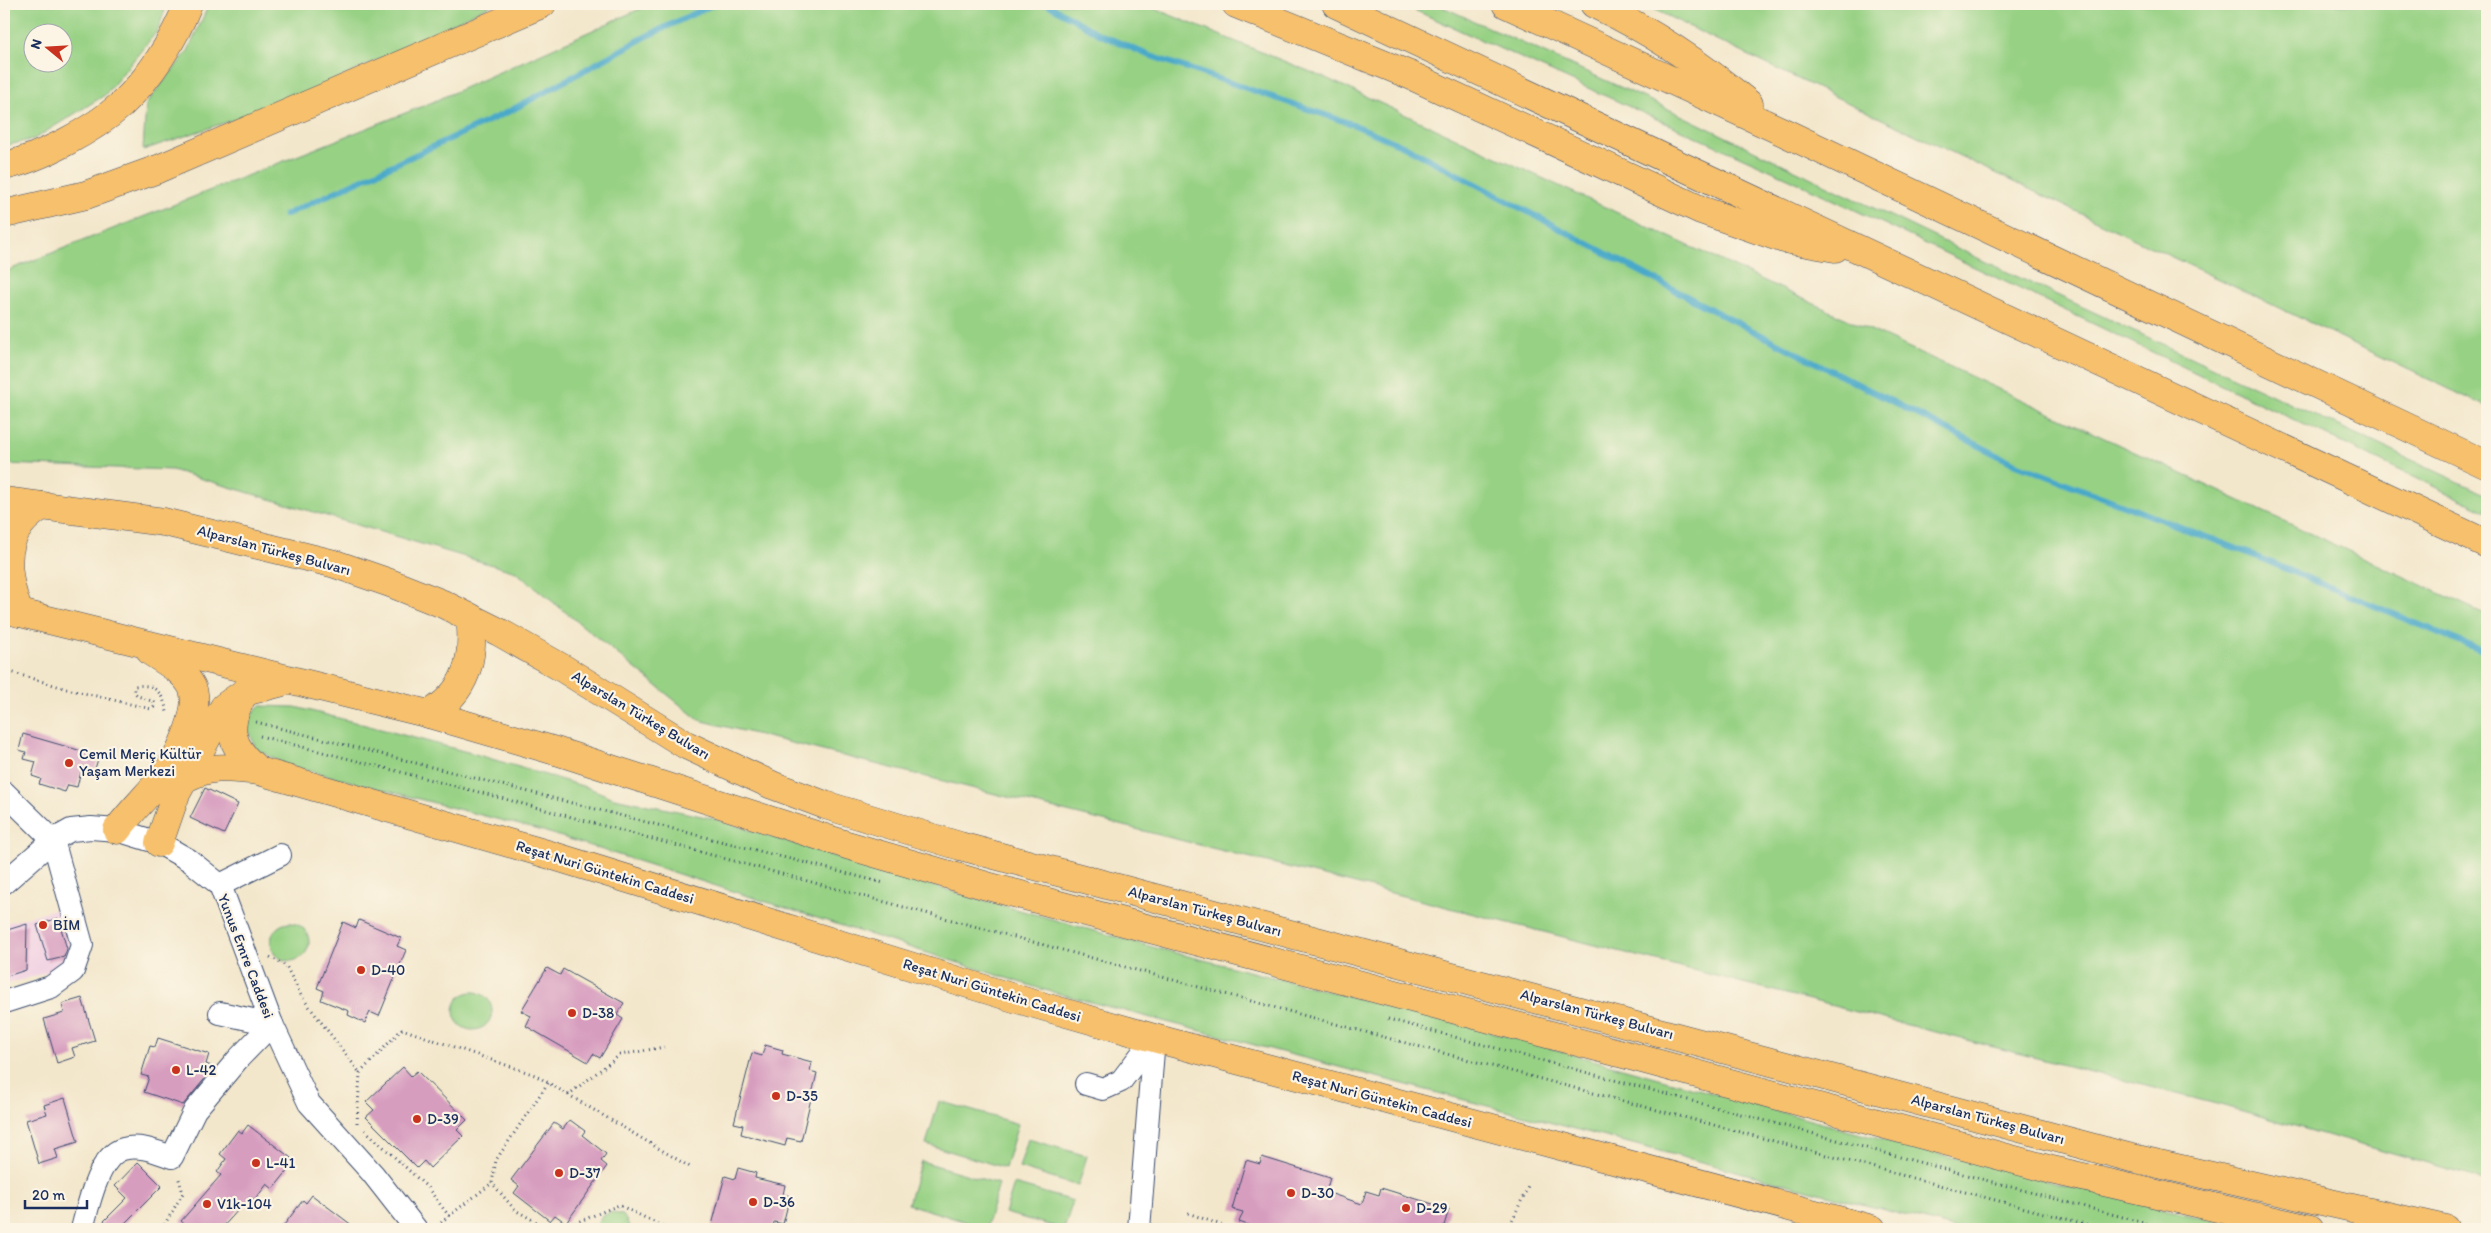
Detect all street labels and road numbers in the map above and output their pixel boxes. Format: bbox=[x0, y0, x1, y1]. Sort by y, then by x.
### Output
street label: Alparslan Türkeş Bulvarı bbox=[195, 521, 353, 579]
street label: Alparslan Türkeş Bulvarı bbox=[569, 667, 713, 763]
street label: Reşat Nuri Güntekin Caddesi bbox=[514, 836, 696, 908]
street label: Alparslan Türkeş Bulvarı bbox=[1126, 882, 1284, 940]
street label: Yunus Emre Caddesi bbox=[214, 891, 278, 1021]
street label: Reşat Nuri Güntekin Caddesi bbox=[901, 954, 1083, 1026]
street label: Alparslan Türkeş Bulvarı bbox=[1518, 985, 1676, 1043]
street label: Reşat Nuri Güntekin Caddesi bbox=[1290, 1066, 1474, 1132]
street label: Alparslan Türkeş Bulvarı bbox=[1909, 1090, 2067, 1148]

